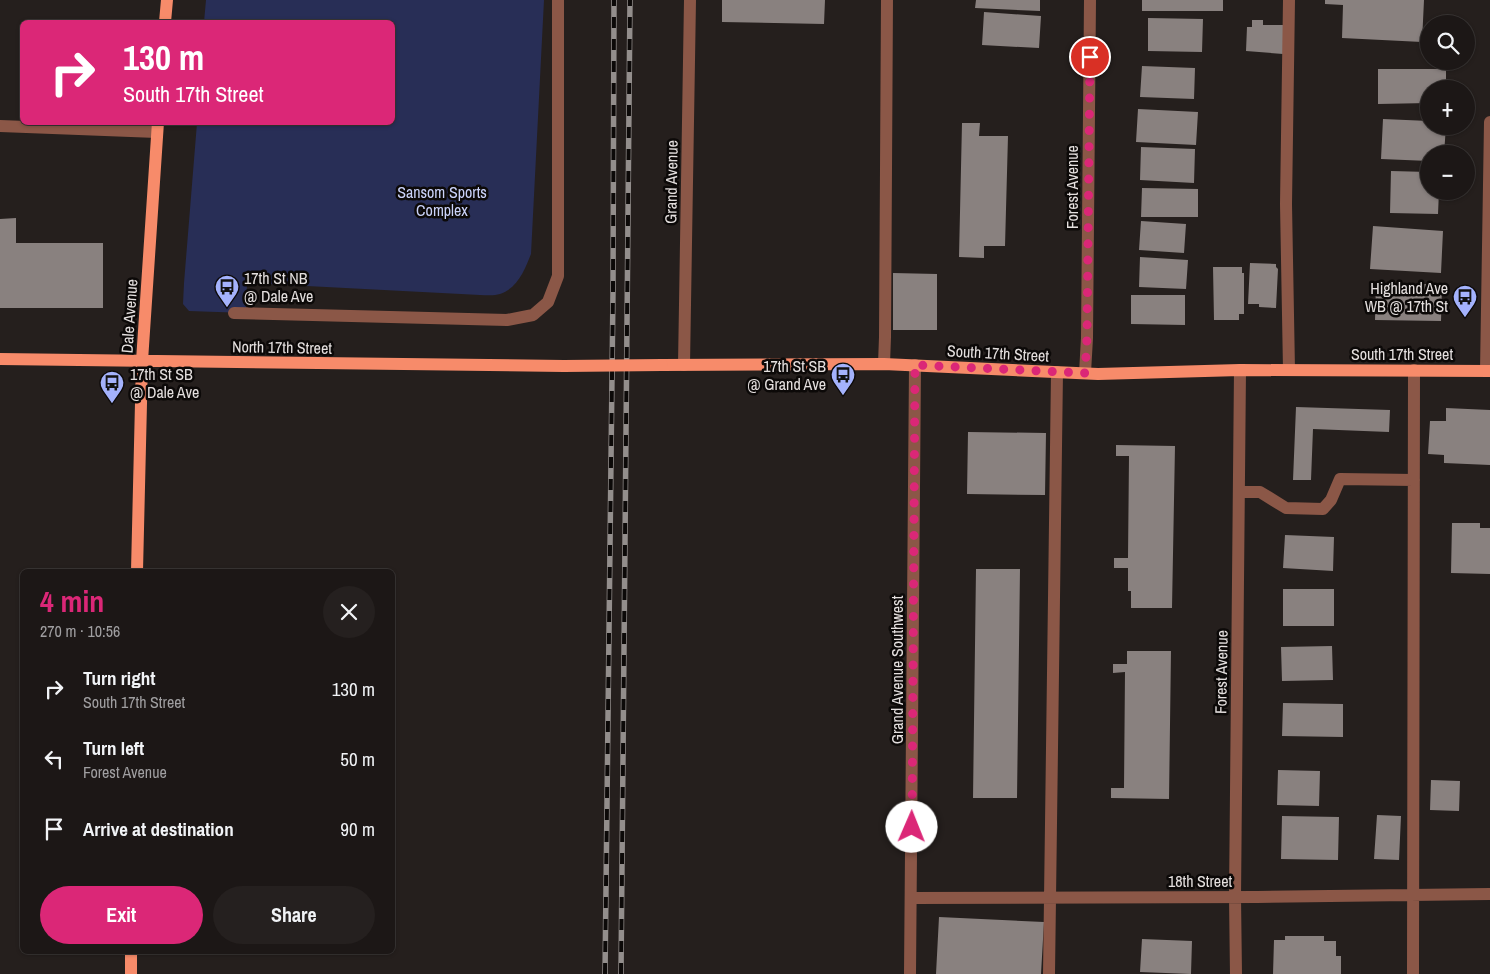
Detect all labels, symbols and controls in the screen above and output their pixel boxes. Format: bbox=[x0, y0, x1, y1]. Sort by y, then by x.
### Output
map controls bbox=[1420, 15, 1475, 200]
button: search bbox=[1420, 15, 1475, 70]
text: 130 m bbox=[123, 34, 204, 81]
pin bbox=[1069, 36, 1111, 78]
icon: right bbox=[40, 40, 105, 105]
icon: arrive bbox=[1076, 43, 1104, 71]
text: South 17th Street bbox=[123, 79, 263, 109]
button: + bbox=[1420, 80, 1475, 135]
street label: Grand Avenue bbox=[659, 140, 683, 224]
street label: Forest Avenue bbox=[1061, 145, 1083, 229]
button: − bbox=[1420, 145, 1475, 200]
park label: Sansom Sports Complex bbox=[397, 181, 487, 221]
place label: 17th St NB @ Dale Ave bbox=[244, 267, 313, 307]
bus stop icon: 17th St NB @ Dale Ave bbox=[214, 274, 240, 308]
place label: Highland Ave WB @ 17th St bbox=[1365, 277, 1448, 317]
street label: Dale Avenue bbox=[115, 278, 143, 354]
bus stop icon: Highland Ave WB @ 17th St bbox=[1452, 284, 1478, 318]
street label: North 17th Street bbox=[232, 335, 332, 359]
street label: South 17th Street bbox=[946, 339, 1050, 367]
street label: South 17th Street bbox=[1351, 343, 1453, 365]
place label: 17th St SB @ Grand Ave bbox=[747, 355, 826, 395]
bus stop icon: 17th St SB @ Grand Ave bbox=[830, 362, 856, 396]
place label: 17th St SB @ Dale Ave bbox=[130, 363, 199, 403]
bus stop icon: 17th St SB @ Dale Ave bbox=[99, 370, 125, 404]
text: 4 min bbox=[40, 581, 104, 621]
button: close bbox=[323, 586, 375, 638]
street label: Grand Avenue Southwest bbox=[886, 595, 908, 744]
text: 270 m · 10:56 bbox=[40, 620, 120, 642]
street label: Forest Avenue bbox=[1209, 630, 1233, 714]
text: Turn right bbox=[83, 665, 155, 691]
icon: right bbox=[40, 675, 68, 703]
text: 130 m bbox=[332, 676, 375, 702]
text: South 17th Street bbox=[83, 691, 185, 713]
text: Turn left bbox=[83, 735, 144, 761]
icon: left bbox=[40, 745, 68, 773]
text: 50 m bbox=[340, 746, 375, 772]
text: Forest Avenue bbox=[83, 761, 167, 783]
position arrow bbox=[885, 800, 937, 852]
icon: arrive bbox=[40, 815, 68, 843]
text: Arrive at destination bbox=[83, 816, 234, 842]
text: 90 m bbox=[340, 816, 375, 842]
street label: 18th Street bbox=[1168, 870, 1232, 892]
button: Exit bbox=[40, 886, 203, 944]
button: Share bbox=[213, 886, 375, 944]

